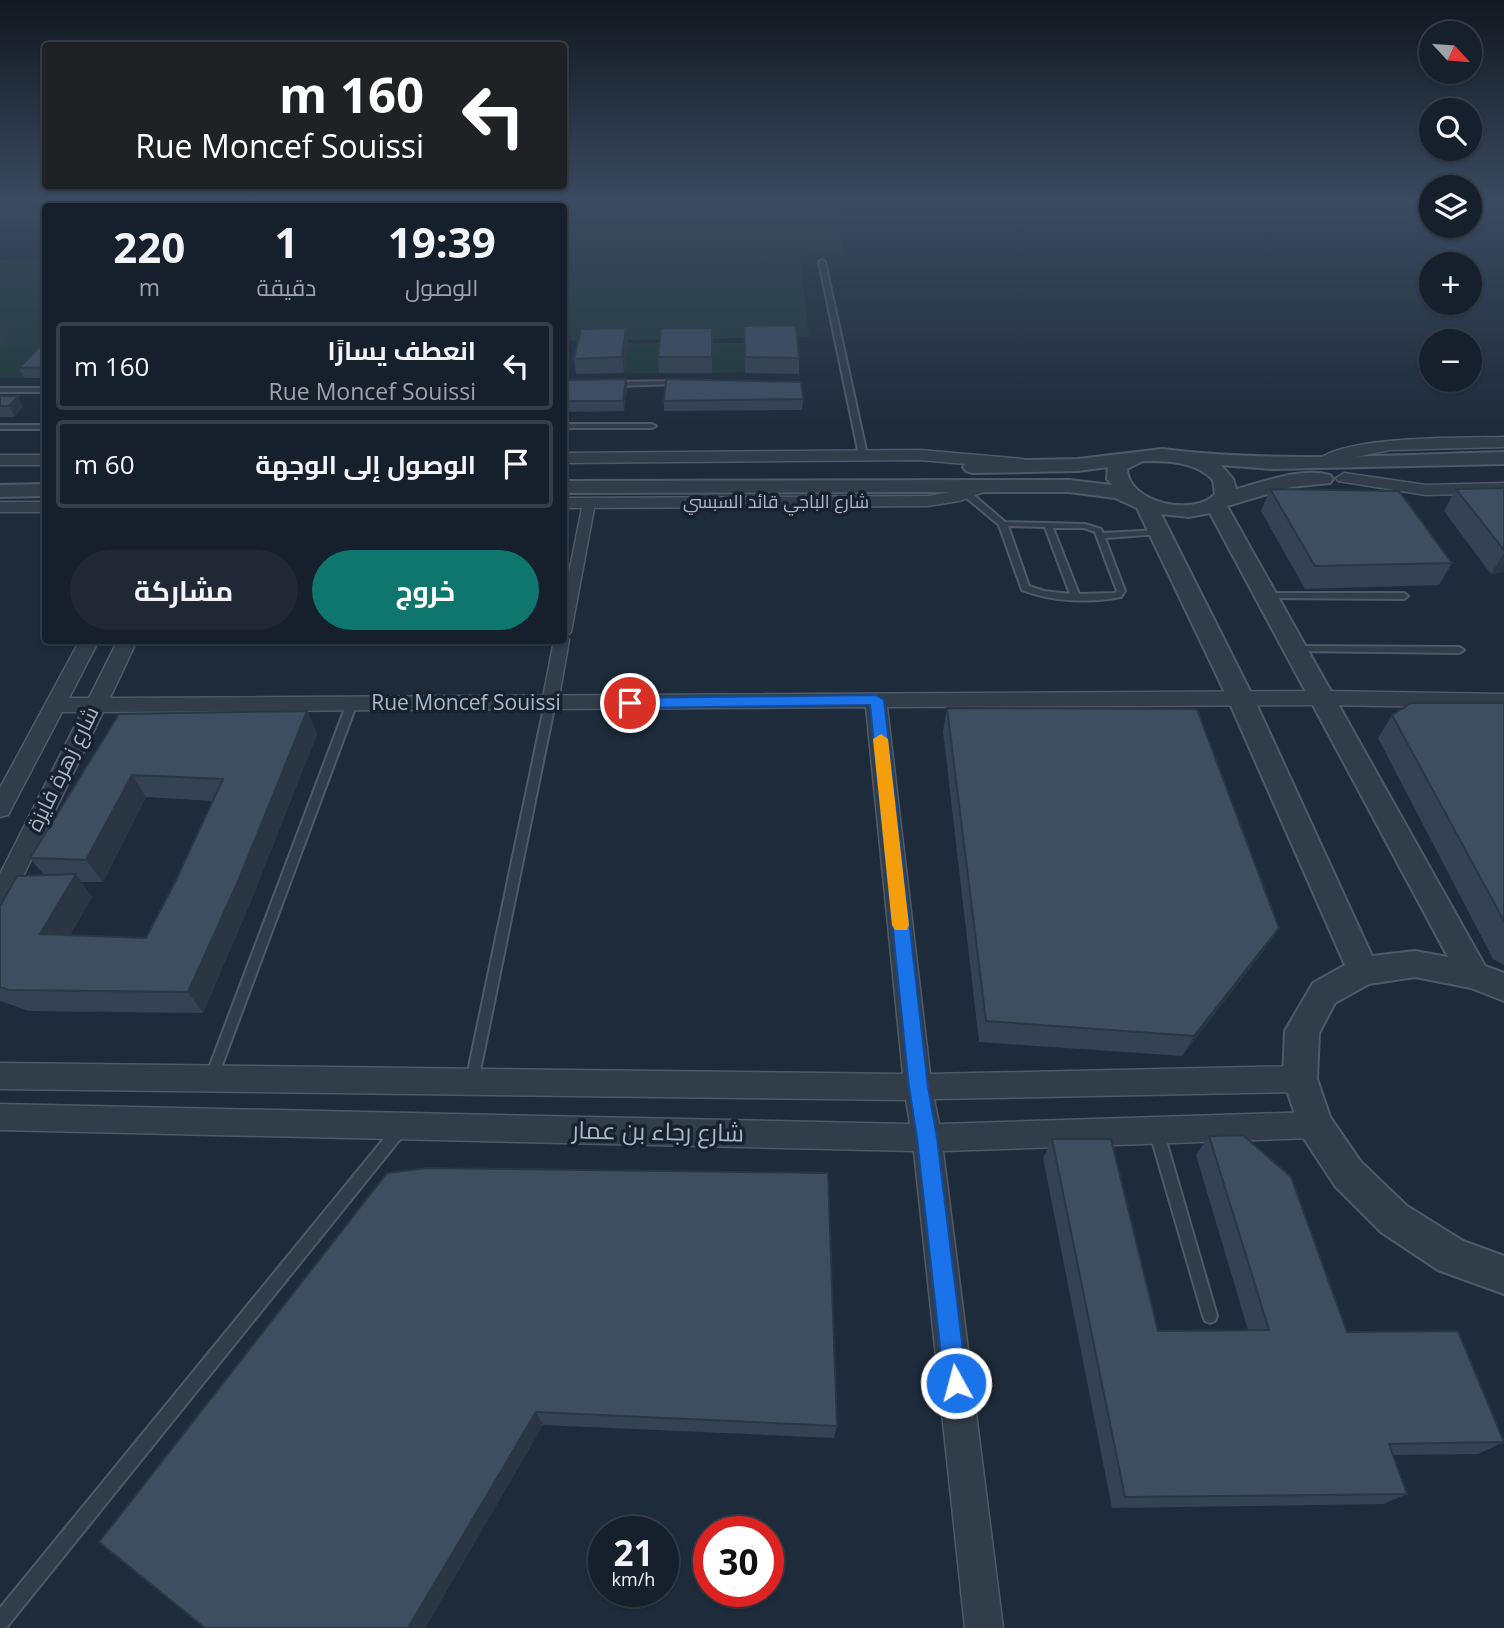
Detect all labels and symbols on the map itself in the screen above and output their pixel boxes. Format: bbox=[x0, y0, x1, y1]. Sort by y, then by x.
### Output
north arrow bbox=[1419, 21, 1482, 84]
street label: شارع الباجي قائد السبسي bbox=[683, 489, 869, 516]
pin bbox=[600, 673, 660, 733]
street label: Rue Moncef Souissi bbox=[371, 688, 561, 716]
street label: شارع زهرة فايزة bbox=[20, 702, 105, 836]
street label: شارع رجاء بن عمار bbox=[570, 1112, 744, 1149]
position arrow bbox=[919, 1346, 993, 1420]
speed limit sign: 30 bbox=[693, 1516, 784, 1607]

